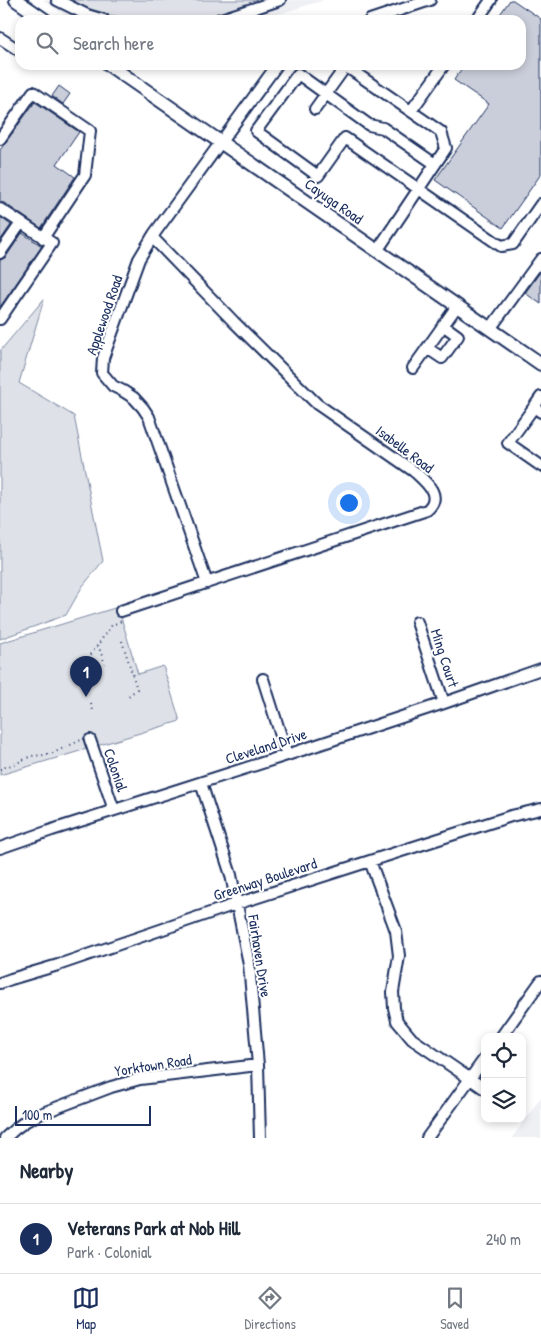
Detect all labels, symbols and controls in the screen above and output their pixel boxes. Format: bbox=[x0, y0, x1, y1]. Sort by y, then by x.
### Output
search box bbox=[15, 15, 526, 70]
icon: search bbox=[33, 29, 61, 57]
text: Search here bbox=[73, 30, 154, 56]
street label: Cayuga Road bbox=[301, 173, 368, 229]
street label: Applewood Road bbox=[81, 272, 127, 358]
street label: Isabelle Road bbox=[372, 420, 439, 478]
your location bbox=[336, 490, 362, 516]
street label: Ming Court bbox=[426, 626, 465, 691]
pin: 1 bbox=[70, 656, 102, 697]
street label: Cleveland Drive bbox=[223, 723, 309, 769]
street label: Colonial bbox=[99, 746, 133, 794]
street label: Greenway Boulevard bbox=[211, 852, 319, 906]
street label: Fairhaven Drive bbox=[243, 912, 277, 999]
map controls bbox=[481, 1033, 526, 1123]
button: locate bbox=[481, 1033, 526, 1078]
street label: Yorktown Road bbox=[113, 1049, 193, 1081]
button: layers bbox=[481, 1078, 526, 1123]
scale bar bbox=[15, 1103, 151, 1126]
text: 100 m bbox=[22, 1105, 52, 1124]
text: Nearby bbox=[20, 1156, 73, 1185]
text: Veterans Park at Nob Hill bbox=[67, 1215, 240, 1241]
text: 1 bbox=[33, 1228, 39, 1250]
text: 240 m bbox=[486, 1228, 521, 1250]
text: Park · Colonial bbox=[67, 1241, 152, 1263]
tab: Map bbox=[72, 1284, 100, 1333]
tab: Directions bbox=[244, 1284, 296, 1333]
tab: Saved bbox=[440, 1284, 469, 1333]

